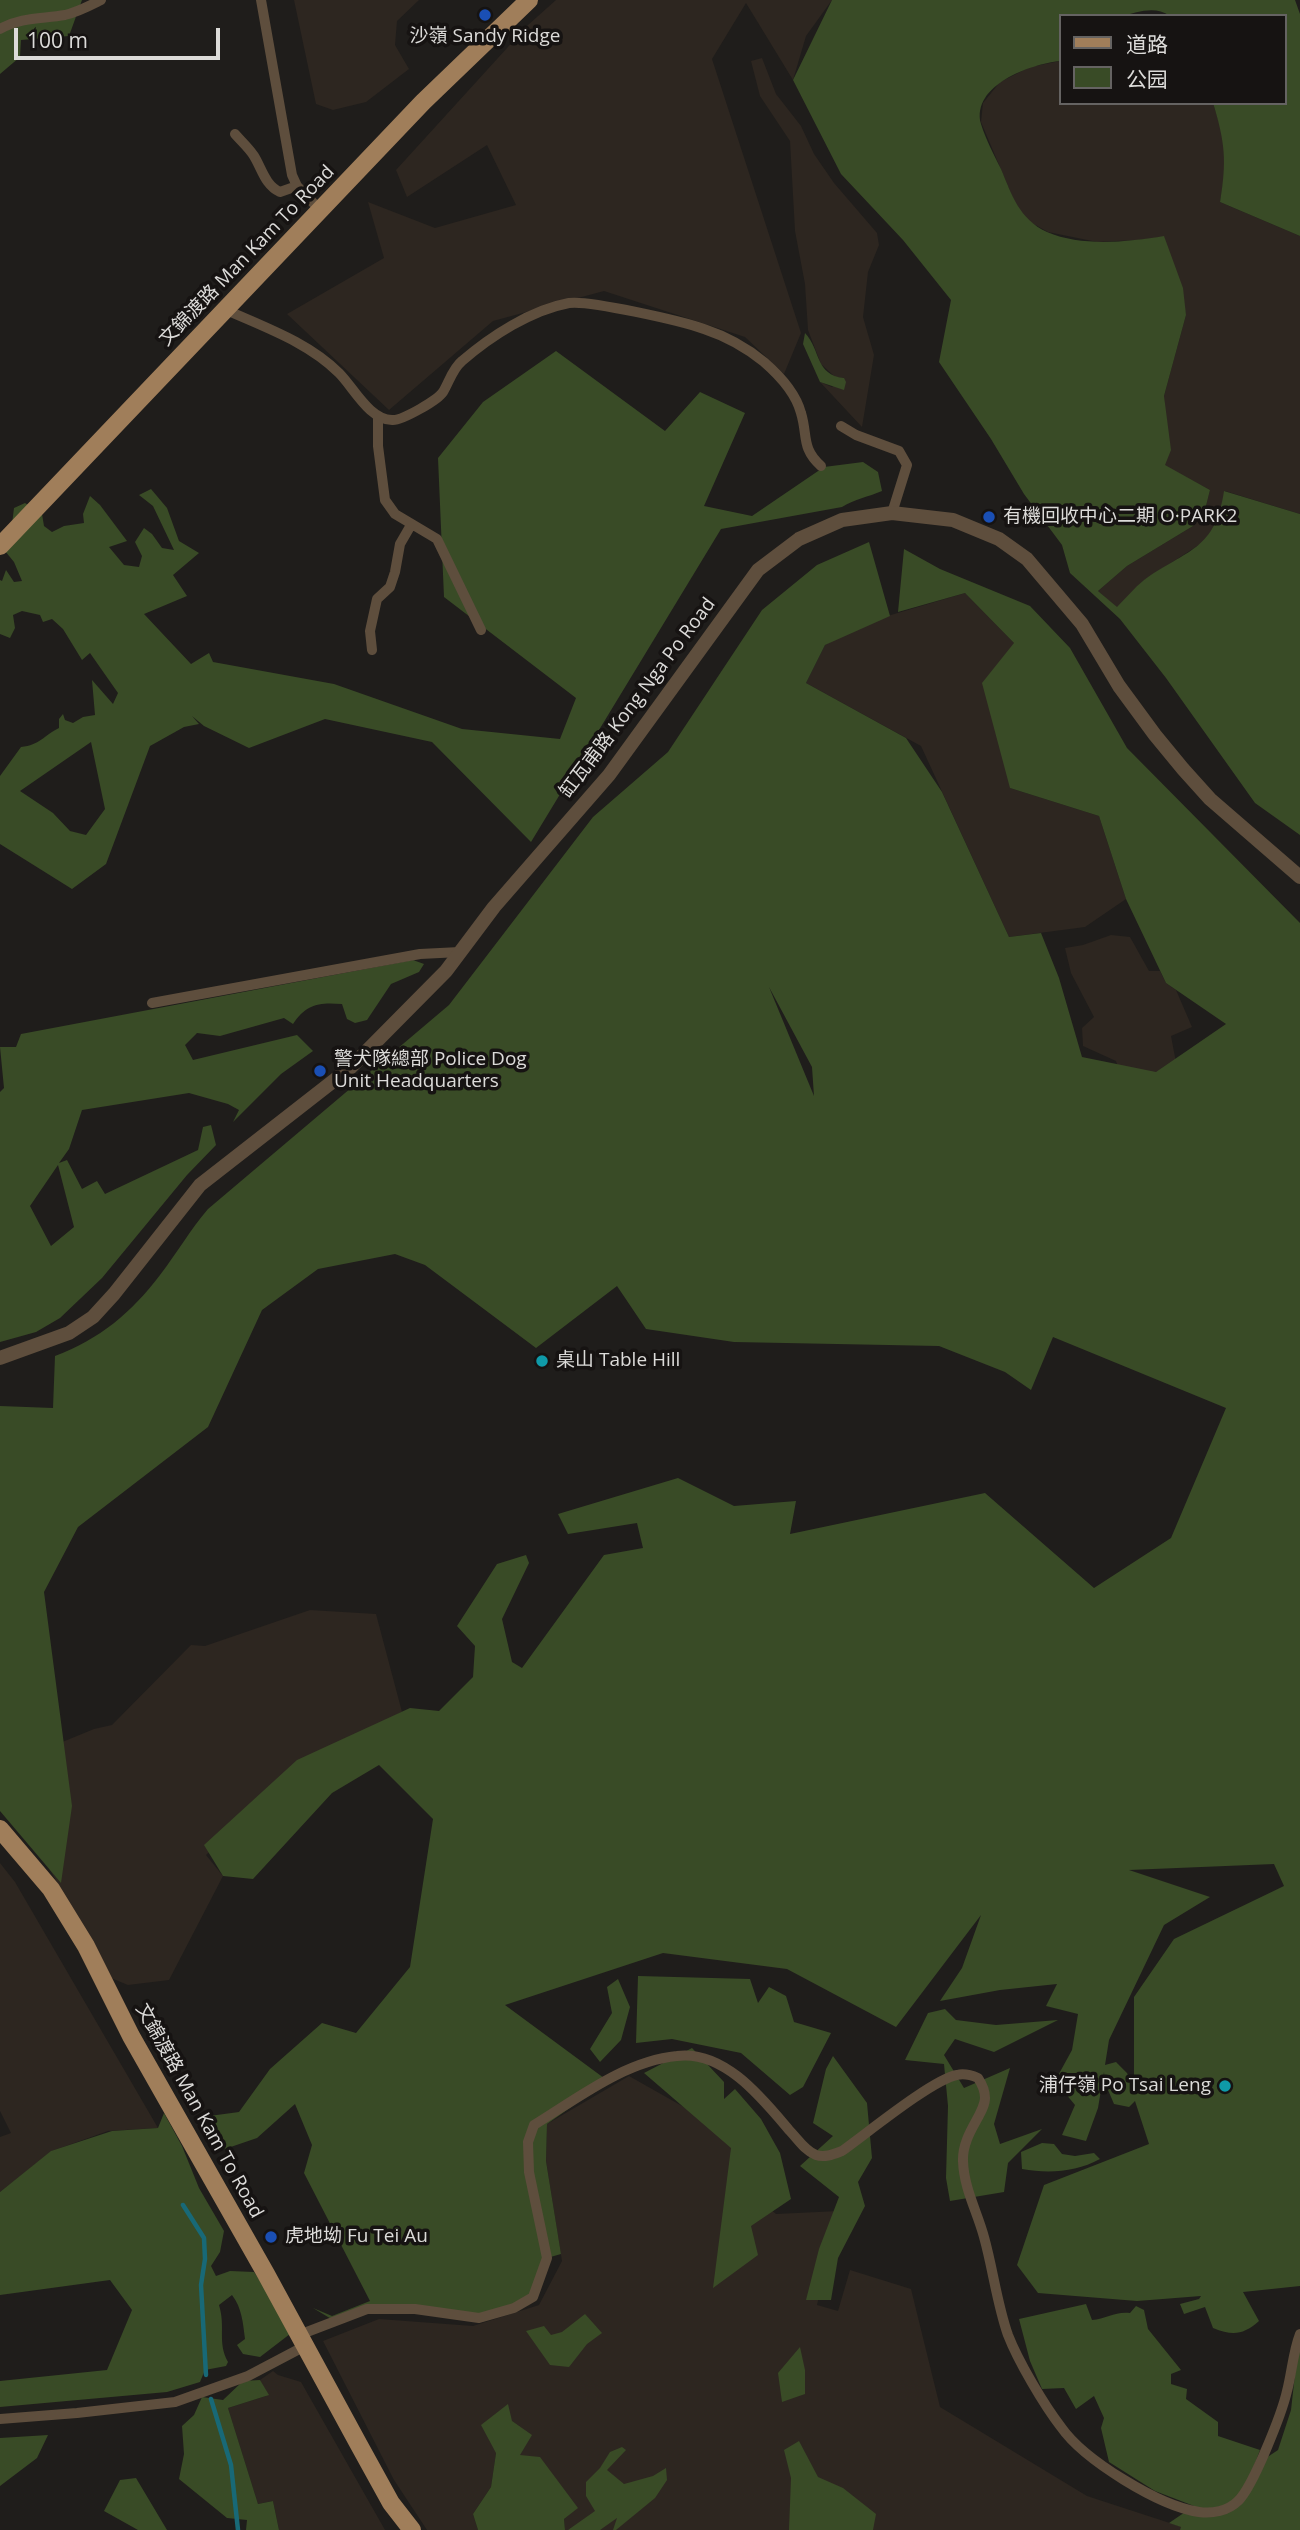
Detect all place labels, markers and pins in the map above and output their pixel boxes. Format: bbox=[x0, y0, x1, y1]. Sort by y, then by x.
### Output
marker: 沙嶺 Sandy Ridge bbox=[477, 7, 493, 23]
place label: 沙嶺 Sandy Ridge bbox=[410, 26, 560, 48]
place label: 有機回收中心二期 O·PARK2 bbox=[1003, 506, 1237, 528]
marker: 有機回收中心二期 O·PARK2 bbox=[981, 509, 997, 525]
place label: 警犬隊總部 Police Dog Unit Headquarters bbox=[334, 1049, 527, 1093]
marker: 警犬隊總部 Police Dog Unit Headquarters bbox=[312, 1063, 328, 1079]
place label: 桌山 Table Hill bbox=[556, 1350, 680, 1372]
marker: 桌山 Table Hill bbox=[534, 1353, 550, 1369]
place label: 浦仔嶺 Po Tsai Leng bbox=[1039, 2075, 1211, 2097]
marker: 浦仔嶺 Po Tsai Leng bbox=[1217, 2078, 1233, 2094]
place label: 虎地坳 Fu Tei Au bbox=[285, 2226, 428, 2248]
marker: 虎地坳 Fu Tei Au bbox=[263, 2229, 279, 2245]

